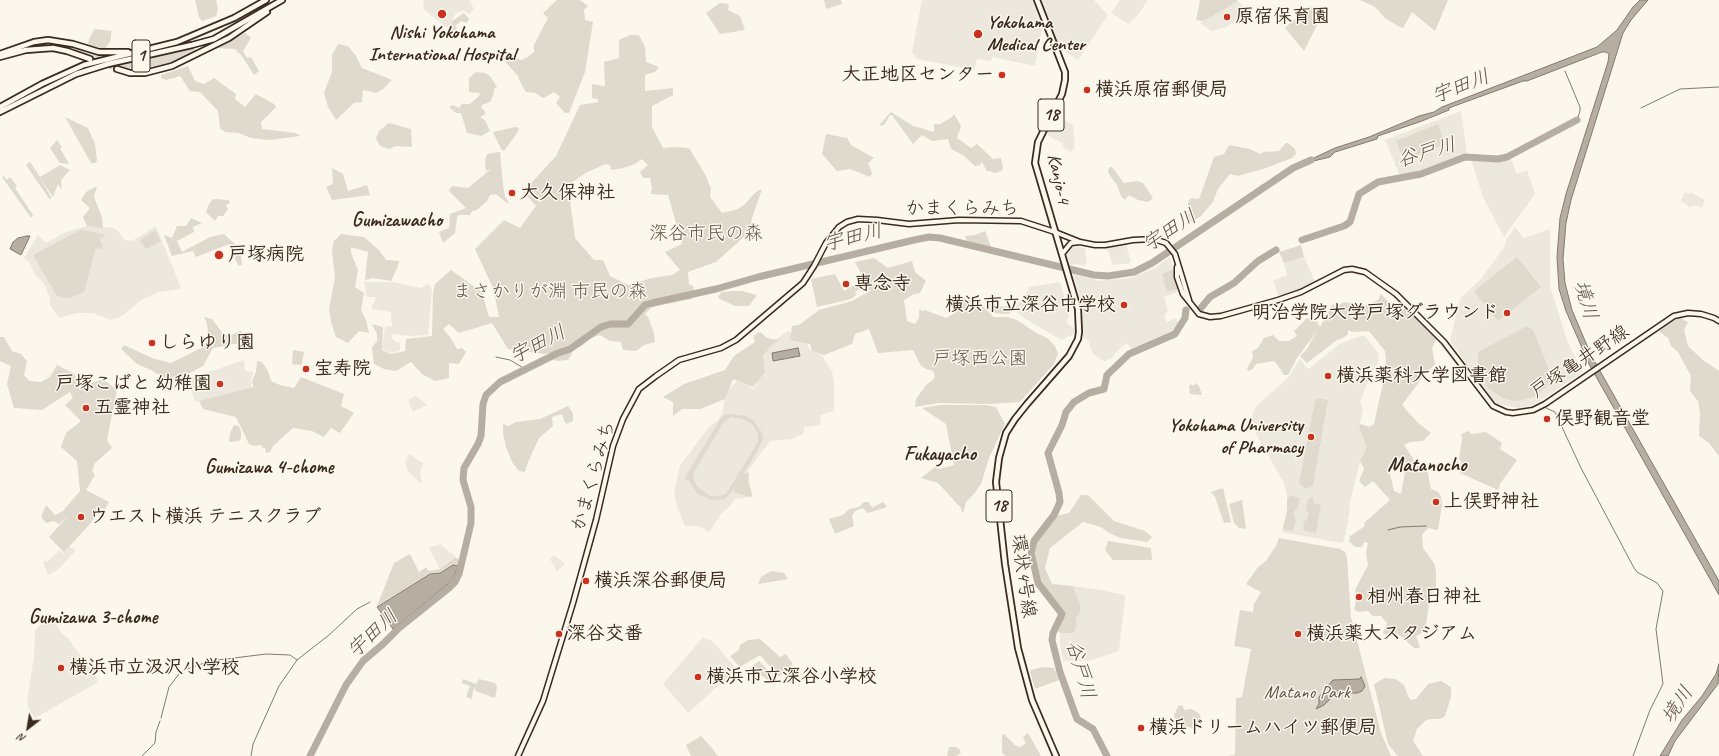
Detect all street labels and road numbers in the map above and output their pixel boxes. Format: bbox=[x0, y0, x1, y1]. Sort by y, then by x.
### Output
road number: 1 bbox=[132, 40, 150, 72]
road number: 18 bbox=[1038, 99, 1064, 131]
street label: Kanjo-4 bbox=[1042, 152, 1074, 206]
street label: かまくらみち bbox=[905, 198, 1019, 220]
street label: 戸塚亀井野線 bbox=[1526, 321, 1634, 403]
street label: かまくらみち bbox=[567, 418, 621, 534]
road number: 18 bbox=[986, 490, 1012, 522]
street label: 環状4号線 bbox=[1006, 533, 1040, 619]

